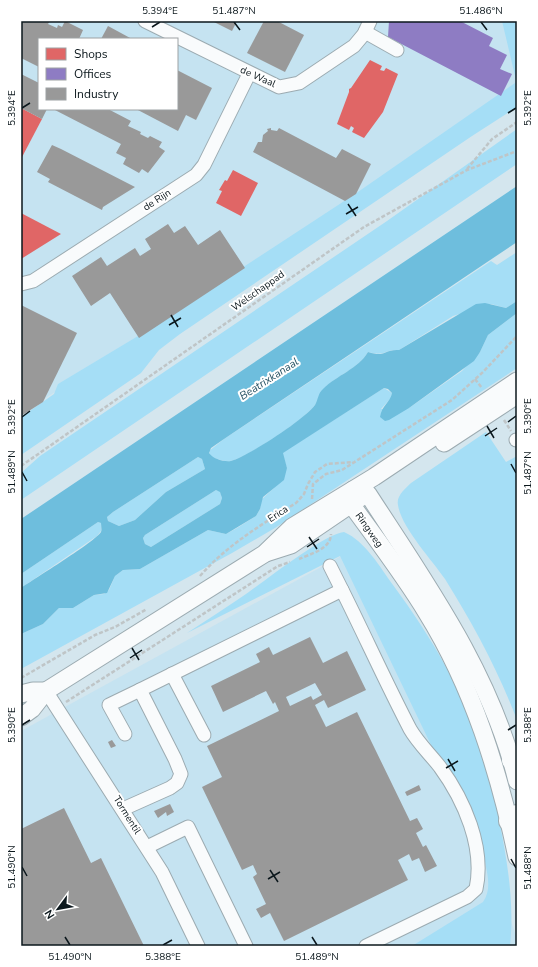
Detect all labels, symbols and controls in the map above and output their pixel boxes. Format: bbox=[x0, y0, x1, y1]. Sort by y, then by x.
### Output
text: 5.394°E bbox=[142, 4, 178, 18]
text: 51.487°N bbox=[212, 4, 256, 18]
text: 51.486°N bbox=[459, 4, 503, 18]
legend bbox=[38, 38, 178, 110]
text: Shops bbox=[74, 46, 108, 62]
street label: de Waal bbox=[238, 63, 278, 91]
text: Offices bbox=[74, 66, 112, 82]
text: Industry bbox=[74, 86, 119, 102]
text: 5.394°E bbox=[5, 90, 19, 126]
text: 5.392°E bbox=[521, 90, 535, 126]
street label: de Rijn bbox=[140, 186, 174, 214]
street label: Welschappad bbox=[229, 267, 287, 314]
water label: Beatrixkanaal bbox=[237, 354, 301, 404]
text: 5.390°E bbox=[521, 398, 535, 434]
text: 5.392°E bbox=[5, 399, 19, 435]
text: 51.489°N bbox=[5, 450, 19, 494]
text: 51.487°N bbox=[521, 451, 535, 495]
street label: Erica bbox=[265, 502, 291, 526]
street label: Ringweg bbox=[352, 510, 386, 551]
text: 5.390°E bbox=[5, 707, 19, 743]
text: 5.388°E bbox=[521, 707, 535, 743]
street label: Tormentil bbox=[110, 793, 144, 837]
text: 51.490°N bbox=[5, 845, 19, 889]
text: 51.488°N bbox=[521, 846, 535, 890]
north arrow bbox=[38, 889, 78, 929]
text: N bbox=[41, 907, 58, 922]
text: 51.490°N bbox=[48, 950, 92, 964]
text: 5.388°E bbox=[145, 950, 181, 964]
text: 51.489°N bbox=[295, 950, 339, 964]

